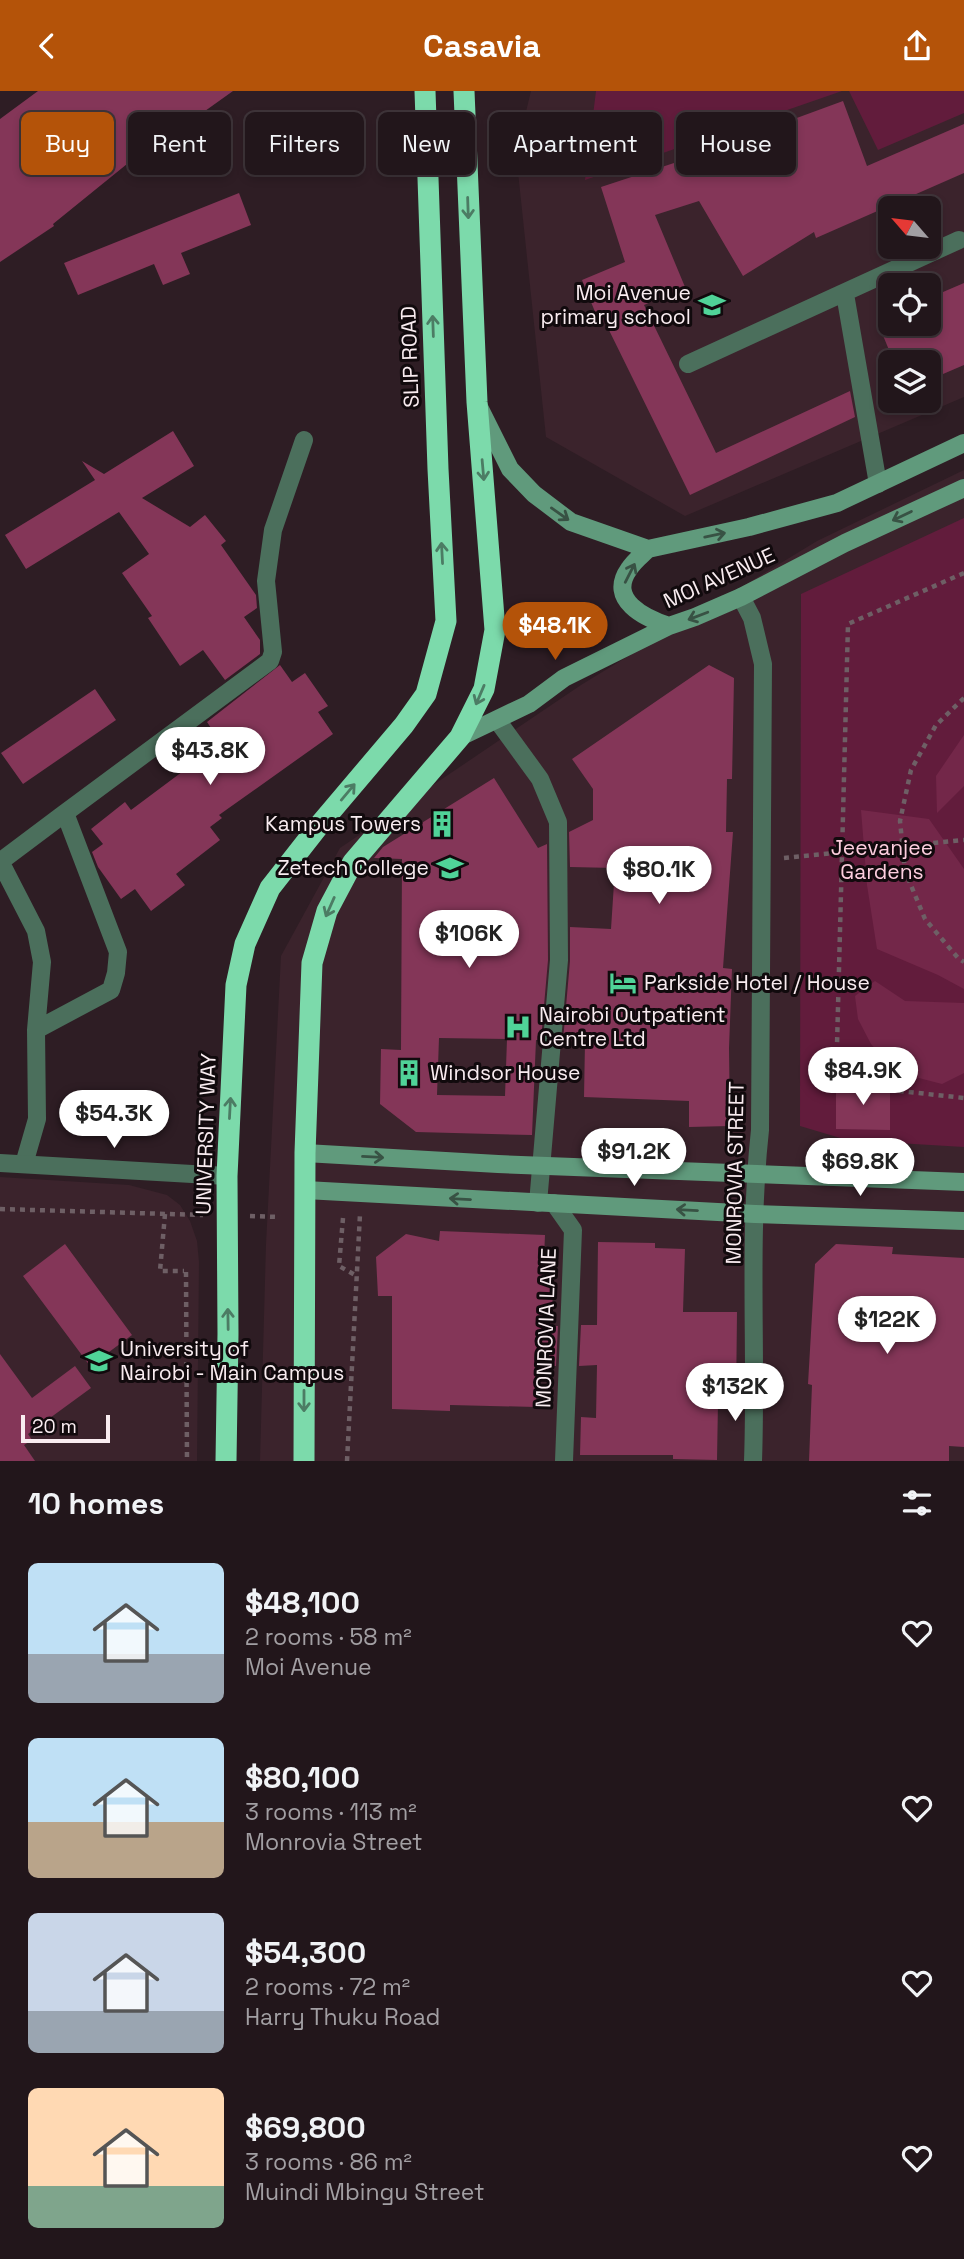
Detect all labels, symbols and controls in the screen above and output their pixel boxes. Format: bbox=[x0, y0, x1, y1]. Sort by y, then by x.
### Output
text: Casavia bbox=[423, 26, 541, 66]
icon: back bbox=[28, 27, 66, 65]
icon: share bbox=[898, 27, 936, 65]
chip: Buy bbox=[21, 112, 114, 175]
chip: Rent bbox=[128, 112, 231, 175]
chip: Filters bbox=[245, 112, 364, 175]
chip: New bbox=[378, 112, 475, 175]
chip: Apartment bbox=[489, 112, 662, 175]
chip: House bbox=[676, 112, 796, 175]
one-way arrow bbox=[462, 196, 475, 219]
north arrow bbox=[878, 196, 942, 259]
map controls bbox=[878, 196, 941, 413]
button: locate bbox=[878, 273, 941, 336]
place label: Moi Avenue primary school bbox=[541, 279, 691, 330]
school or university icon: Moi Avenue primary school bbox=[697, 290, 727, 320]
street label: SLIP ROAD bbox=[394, 306, 425, 408]
one-way arrow bbox=[427, 314, 440, 337]
button: layers bbox=[878, 350, 941, 413]
one-way arrow bbox=[477, 458, 490, 481]
one-way arrow bbox=[550, 507, 569, 521]
one-way arrow bbox=[892, 510, 913, 523]
one-way arrow bbox=[703, 527, 726, 541]
street label: MOI AVENUE bbox=[659, 541, 779, 614]
one-way arrow bbox=[436, 542, 449, 565]
one-way arrow bbox=[623, 563, 637, 583]
pin: $48.1K bbox=[498, 603, 612, 662]
text: $48.1K bbox=[519, 610, 591, 640]
one-way arrow bbox=[687, 610, 709, 623]
one-way arrow bbox=[473, 684, 486, 705]
pin: $43.8K bbox=[153, 727, 267, 787]
text: $43.8K bbox=[171, 735, 249, 765]
one-way arrow bbox=[340, 783, 356, 801]
building icon: Kampus Towers bbox=[427, 809, 457, 839]
place label: Kampus Towers bbox=[265, 810, 421, 837]
park label: Jeevanjee Gardens bbox=[831, 834, 933, 885]
pin: $80.1K bbox=[602, 847, 716, 906]
school or university icon: Zetech College bbox=[435, 853, 465, 883]
place label: Zetech College bbox=[278, 854, 429, 881]
text: $80.1K bbox=[623, 854, 695, 884]
one-way arrow bbox=[323, 896, 336, 917]
pin: $106K bbox=[420, 911, 518, 970]
text: $106K bbox=[435, 918, 503, 948]
hotel icon: Parkside Hotel / House bbox=[608, 968, 638, 998]
place label: Parkside Hotel / House bbox=[644, 969, 870, 996]
place label: Nairobi Outpatient Centre Ltd bbox=[539, 1001, 726, 1052]
hospital icon: Nairobi Outpatient Centre Ltd bbox=[503, 1012, 533, 1042]
pin: $84.9K bbox=[806, 1047, 920, 1107]
street label: UNIVERSITY WAY bbox=[189, 1053, 222, 1215]
text: $84.9K bbox=[824, 1055, 902, 1085]
building icon: Windsor House bbox=[394, 1058, 424, 1088]
place label: Windsor House bbox=[430, 1059, 580, 1086]
street label: MONROVIA STREET bbox=[719, 1081, 750, 1265]
pin: $54.3K bbox=[57, 1091, 171, 1150]
one-way arrow bbox=[224, 1097, 237, 1120]
text: $54.3K bbox=[75, 1098, 153, 1128]
pin: $91.2K bbox=[577, 1129, 691, 1188]
text: $91.2K bbox=[597, 1136, 671, 1166]
pin: $69.8K bbox=[803, 1139, 917, 1198]
text: $69.8K bbox=[821, 1146, 899, 1176]
one-way arrow bbox=[361, 1150, 384, 1163]
one-way arrow bbox=[448, 1192, 471, 1205]
one-way arrow bbox=[676, 1204, 699, 1217]
street label: MONROVIA LANE bbox=[529, 1248, 562, 1408]
pin: $122K bbox=[838, 1297, 936, 1356]
text: $122K bbox=[854, 1304, 920, 1334]
one-way arrow bbox=[221, 1308, 235, 1331]
place label: University of Nairobi - Main Campus bbox=[120, 1335, 344, 1386]
school or university icon: University of Nairobi - Main Campus bbox=[84, 1346, 114, 1376]
pin: $132K bbox=[686, 1363, 784, 1423]
text: $132K bbox=[702, 1371, 768, 1401]
one-way arrow bbox=[297, 1389, 311, 1412]
scale bar bbox=[21, 1412, 110, 1444]
text: 20 m bbox=[32, 1414, 77, 1439]
text: 10 homes bbox=[28, 1484, 164, 1523]
icon: filters bbox=[898, 1484, 936, 1522]
text: $48,100 bbox=[245, 1583, 360, 1622]
icon: home bbox=[84, 1591, 168, 1675]
icon: heart bbox=[898, 1614, 936, 1652]
text: 2 rooms · 58 m² bbox=[245, 1622, 412, 1652]
text: Moi Avenue bbox=[245, 1652, 372, 1682]
text: $80,100 bbox=[245, 1758, 360, 1797]
icon: home bbox=[84, 1766, 168, 1850]
icon: heart bbox=[898, 1789, 936, 1827]
text: 3 rooms · 113 m² bbox=[245, 1797, 417, 1827]
text: Monrovia Street bbox=[245, 1827, 423, 1857]
text: $54,300 bbox=[245, 1933, 366, 1972]
icon: home bbox=[84, 1941, 168, 2025]
icon: heart bbox=[898, 1964, 936, 2002]
text: 2 rooms · 72 m² bbox=[245, 1972, 410, 2002]
text: Harry Thuku Road bbox=[245, 2002, 440, 2032]
text: $69,800 bbox=[245, 2108, 366, 2147]
icon: home bbox=[84, 2116, 168, 2200]
icon: heart bbox=[898, 2139, 936, 2177]
text: 3 rooms · 86 m² bbox=[245, 2147, 412, 2177]
text: Muindi Mbingu Street bbox=[245, 2177, 485, 2207]

